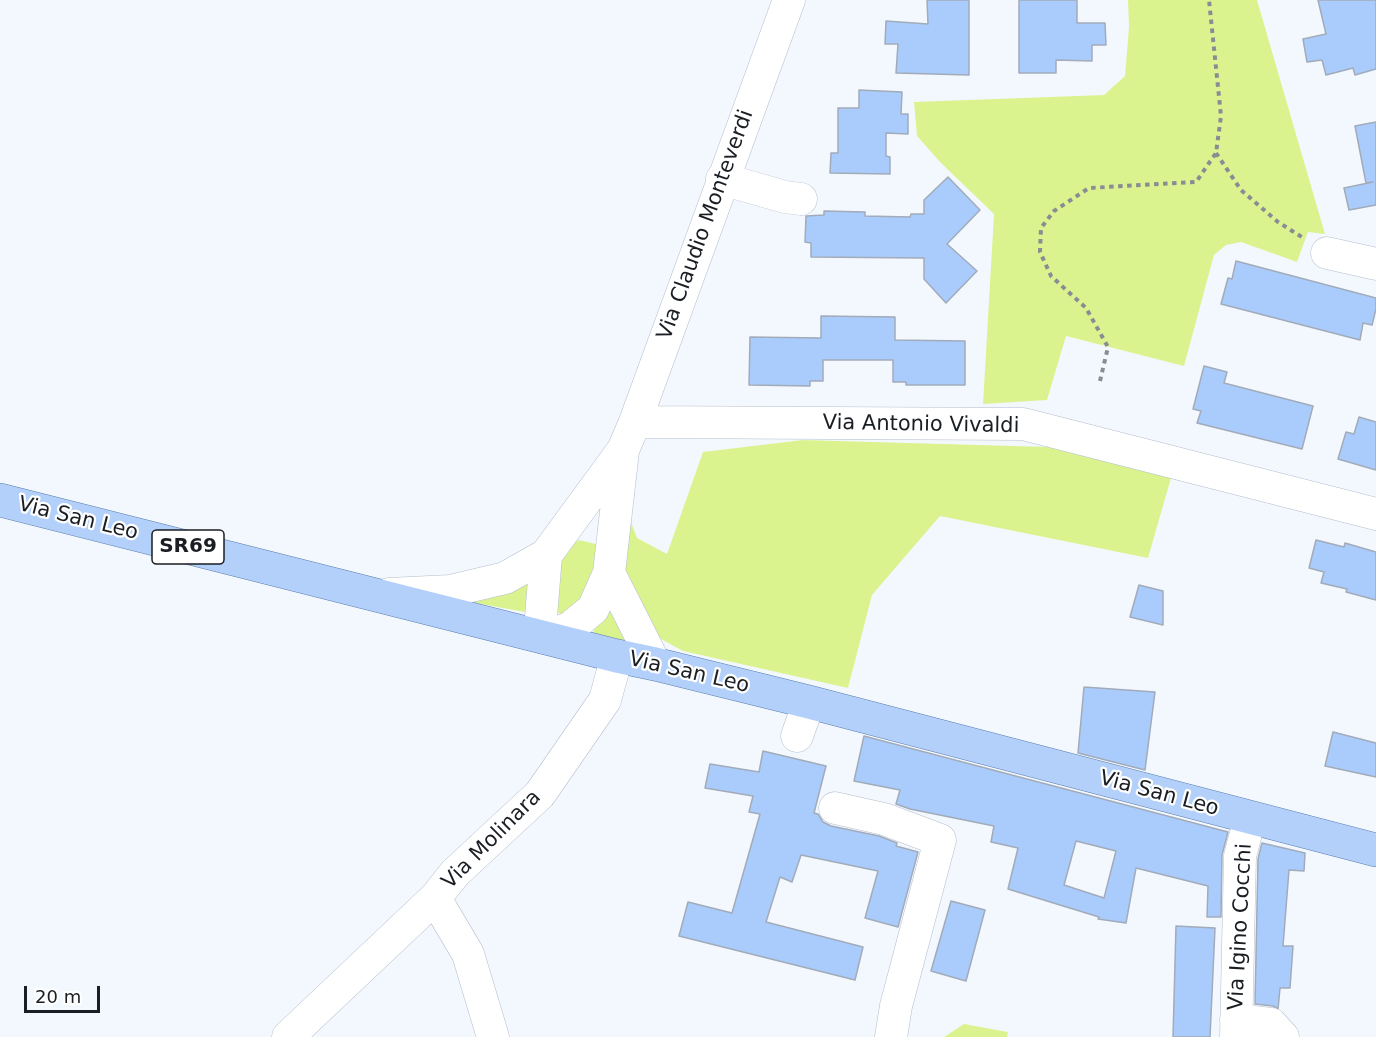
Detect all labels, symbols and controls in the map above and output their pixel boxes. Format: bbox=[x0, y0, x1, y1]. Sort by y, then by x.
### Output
street label: Via Claudio Monteverdi bbox=[653, 107, 759, 343]
street label: Via Antonio Vivaldi bbox=[822, 411, 1020, 439]
street label: Via San Leo bbox=[15, 492, 141, 546]
road number: SR69 bbox=[152, 530, 224, 564]
street label: Via San Leo bbox=[626, 647, 752, 699]
street label: Via San Leo bbox=[1097, 766, 1221, 822]
street label: Via Molinara bbox=[437, 785, 547, 895]
street label: Via Igino Cocchi bbox=[1224, 843, 1258, 1011]
scale bar bbox=[27, 974, 104, 1012]
text: 20 m bbox=[35, 986, 81, 1007]

